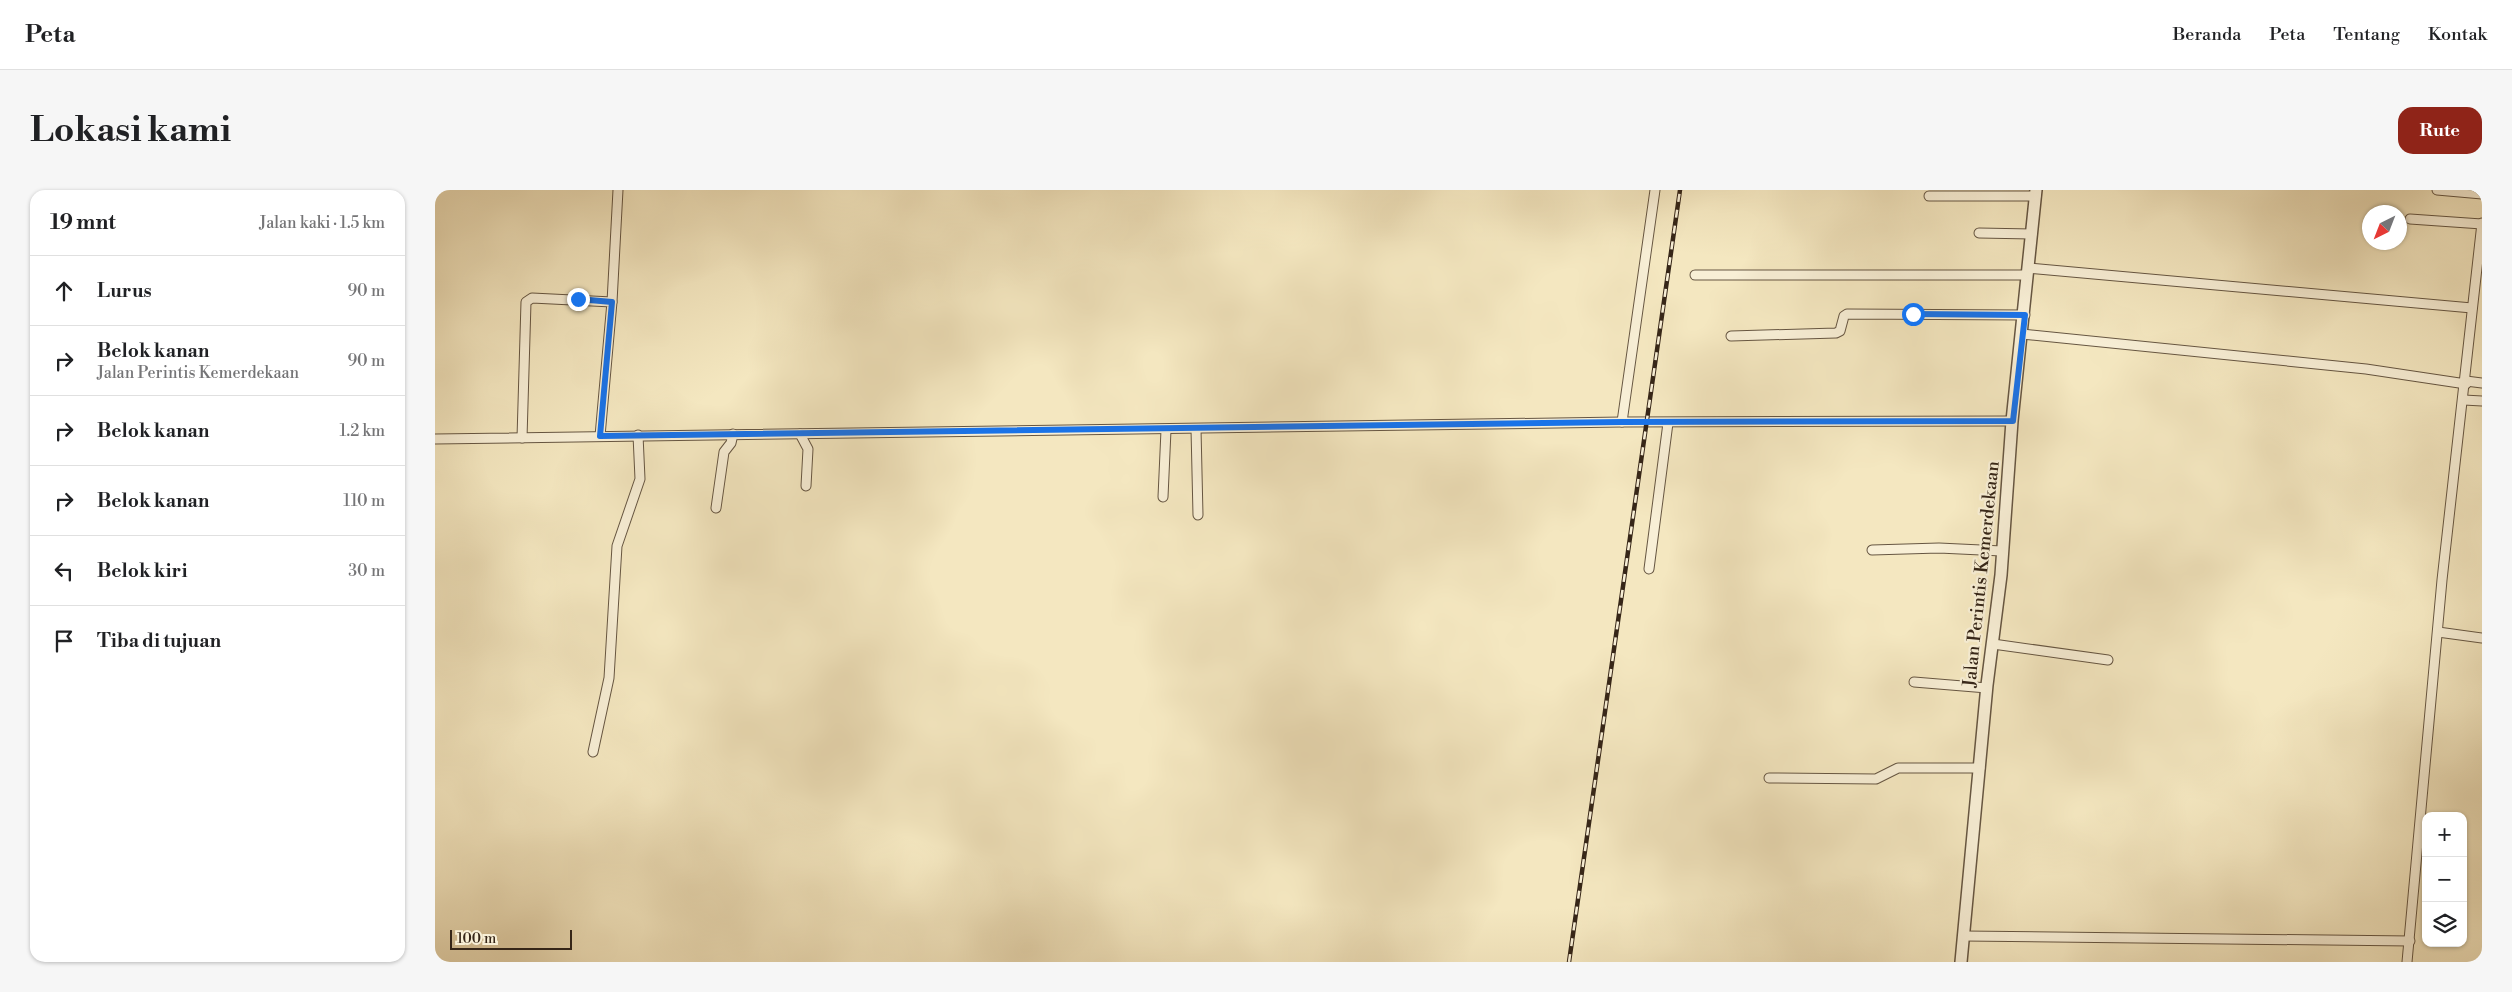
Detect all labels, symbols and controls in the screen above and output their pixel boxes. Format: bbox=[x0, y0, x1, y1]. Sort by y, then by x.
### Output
text: Peta bbox=[25, 20, 75, 50]
text: Beranda bbox=[2173, 23, 2241, 46]
text: Peta bbox=[2269, 23, 2305, 46]
text: Tentang bbox=[2333, 23, 2400, 46]
text: Kontak bbox=[2428, 23, 2487, 46]
button: Rute bbox=[2398, 107, 2482, 154]
text: Lokasi kami bbox=[30, 109, 231, 152]
north arrow bbox=[2362, 205, 2407, 250]
text: 19 mnt bbox=[50, 210, 116, 236]
text: Jalan kaki · 1.5 km bbox=[259, 213, 385, 233]
icon: ahead bbox=[50, 277, 78, 305]
text: Lurus bbox=[97, 279, 152, 303]
text: 90 m bbox=[347, 281, 385, 301]
route end bbox=[567, 288, 590, 311]
route start bbox=[1902, 303, 1925, 326]
text: Belok kanan bbox=[97, 339, 210, 363]
icon: right bbox=[50, 347, 78, 375]
text: 90 m bbox=[347, 351, 385, 371]
text: Jalan Perintis Kemerdekaan bbox=[97, 363, 299, 383]
icon: right bbox=[50, 417, 78, 445]
text: Belok kanan bbox=[97, 419, 210, 443]
text: 1.2 km bbox=[339, 421, 385, 441]
street label: Jalan Perintis Kemerdekaan bbox=[1958, 459, 2005, 689]
icon: right bbox=[50, 487, 78, 515]
text: Belok kanan bbox=[97, 489, 210, 513]
text: 110 m bbox=[343, 491, 385, 511]
icon: left bbox=[50, 557, 78, 585]
text: Belok kiri bbox=[97, 559, 187, 583]
text: 30 m bbox=[348, 561, 385, 581]
icon: arrive bbox=[50, 627, 78, 655]
text: Tiba di tujuan bbox=[97, 629, 221, 653]
map controls bbox=[2422, 812, 2467, 947]
button: + bbox=[2422, 812, 2467, 857]
button: − bbox=[2422, 857, 2467, 902]
button: layers bbox=[2422, 902, 2467, 947]
scale bar bbox=[450, 927, 573, 950]
text: 100 m bbox=[457, 930, 496, 948]

